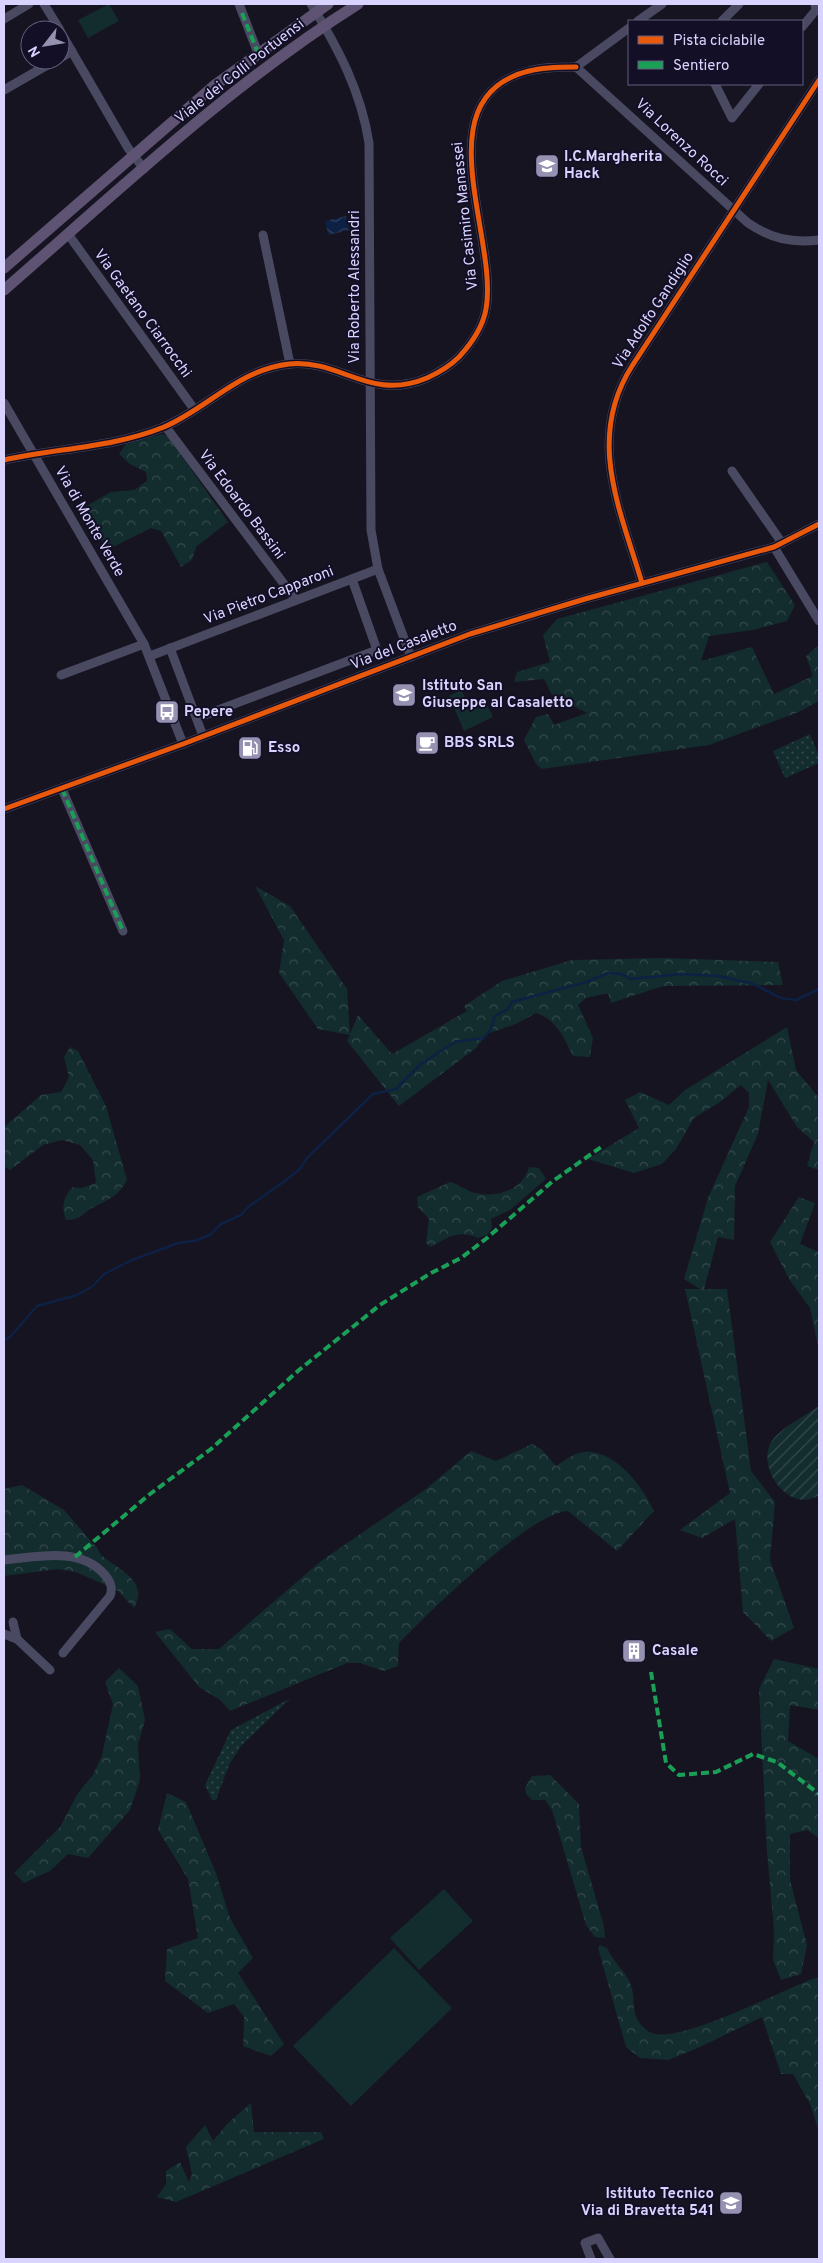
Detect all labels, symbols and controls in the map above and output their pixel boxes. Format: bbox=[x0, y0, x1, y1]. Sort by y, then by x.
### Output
street label: Viale dei Colli Portuensi bbox=[171, 16, 309, 128]
north arrow bbox=[20, 20, 70, 70]
legend bbox=[628, 20, 803, 85]
text: Pista ciclabile bbox=[673, 32, 765, 51]
text: N bbox=[25, 42, 45, 60]
text: Sentiero bbox=[673, 57, 729, 76]
street label: Via Lorenzo Rocci bbox=[631, 95, 731, 191]
street label: Via Casimiro Manassei bbox=[449, 141, 483, 291]
place label: I.C.Margherita Hack bbox=[564, 148, 663, 184]
school or university icon: I.C.Margherita Hack bbox=[534, 153, 560, 179]
street label: Via Roberto Alessandri bbox=[346, 210, 365, 364]
street label: Via Gaetano Ciarrocchi bbox=[89, 246, 195, 382]
street label: Via Adolfo Gandiglio bbox=[609, 249, 699, 373]
street label: Via Edoardo Bassini bbox=[194, 446, 288, 564]
street label: Via di Monte Verde bbox=[50, 463, 128, 581]
street label: Via Pietro Capparoni bbox=[201, 562, 337, 630]
street label: Via del Casaletto bbox=[348, 617, 460, 675]
place label: Istituto San Giuseppe al Casaletto bbox=[422, 677, 573, 713]
school or university icon: Istituto San Giuseppe al Casaletto bbox=[391, 682, 417, 708]
bus stop icon: Pepere bbox=[154, 699, 180, 725]
place label: Pepere bbox=[184, 703, 233, 722]
cafe icon: BBS SRLS bbox=[414, 730, 440, 756]
place label: BBS SRLS bbox=[444, 734, 515, 753]
fuel station icon: Esso bbox=[237, 735, 263, 761]
place label: Esso bbox=[268, 739, 300, 758]
building icon: Casale bbox=[621, 1638, 647, 1664]
place label: Casale bbox=[652, 1642, 698, 1661]
place label: Istituto Tecnico Via di Bravetta 541 bbox=[581, 2185, 714, 2221]
school or university icon: Istituto Tecnico Via di Bravetta 541 bbox=[718, 2190, 744, 2216]

